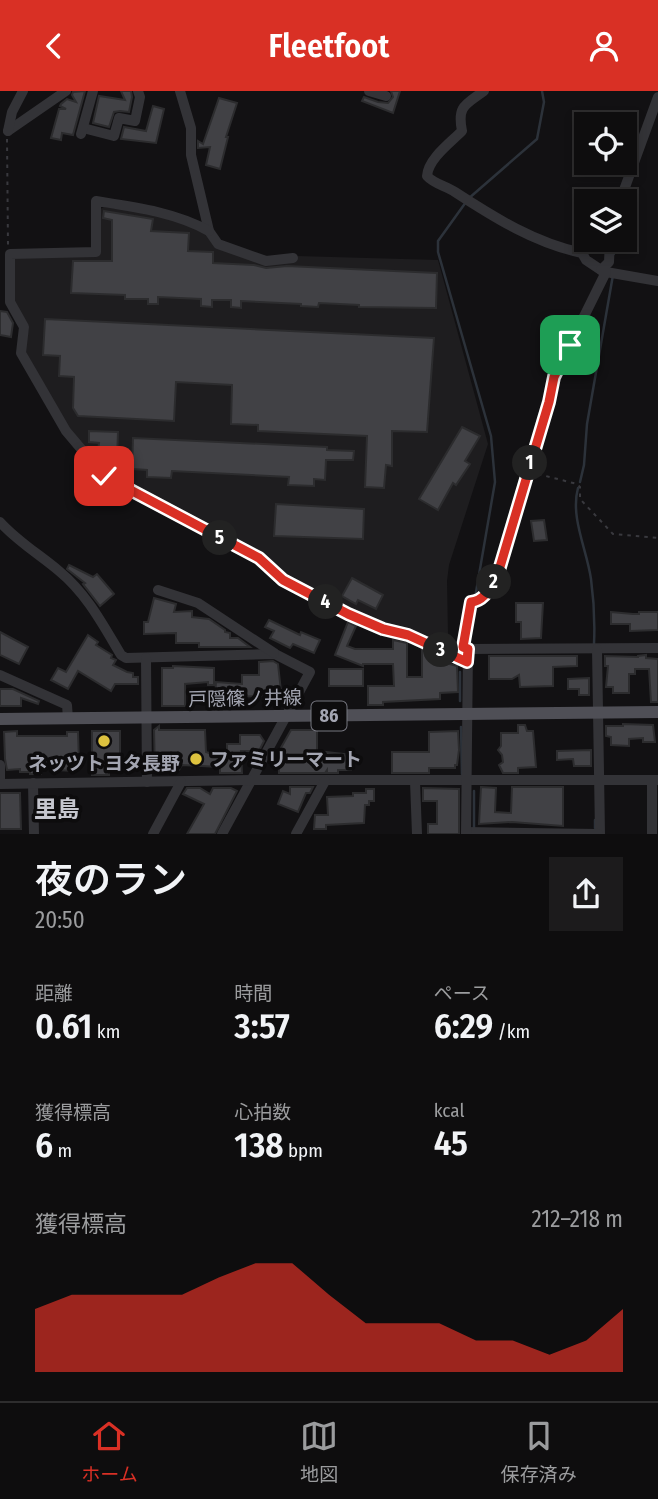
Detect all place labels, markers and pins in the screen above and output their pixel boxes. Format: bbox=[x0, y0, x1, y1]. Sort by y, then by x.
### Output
pin bbox=[540, 315, 600, 375]
pin: 1 bbox=[512, 445, 548, 481]
pin bbox=[74, 446, 134, 506]
pin: 5 bbox=[202, 521, 238, 555]
pin: 2 bbox=[476, 565, 512, 599]
pin: 4 bbox=[308, 585, 344, 619]
pin: 3 bbox=[424, 633, 458, 667]
marker: ネッツトヨタ長野 bbox=[96, 733, 112, 749]
place label: ファミリーマート bbox=[210, 748, 362, 771]
marker: ファミリーマート bbox=[188, 751, 204, 767]
place label: ネッツトヨタ長野 bbox=[28, 752, 180, 775]

